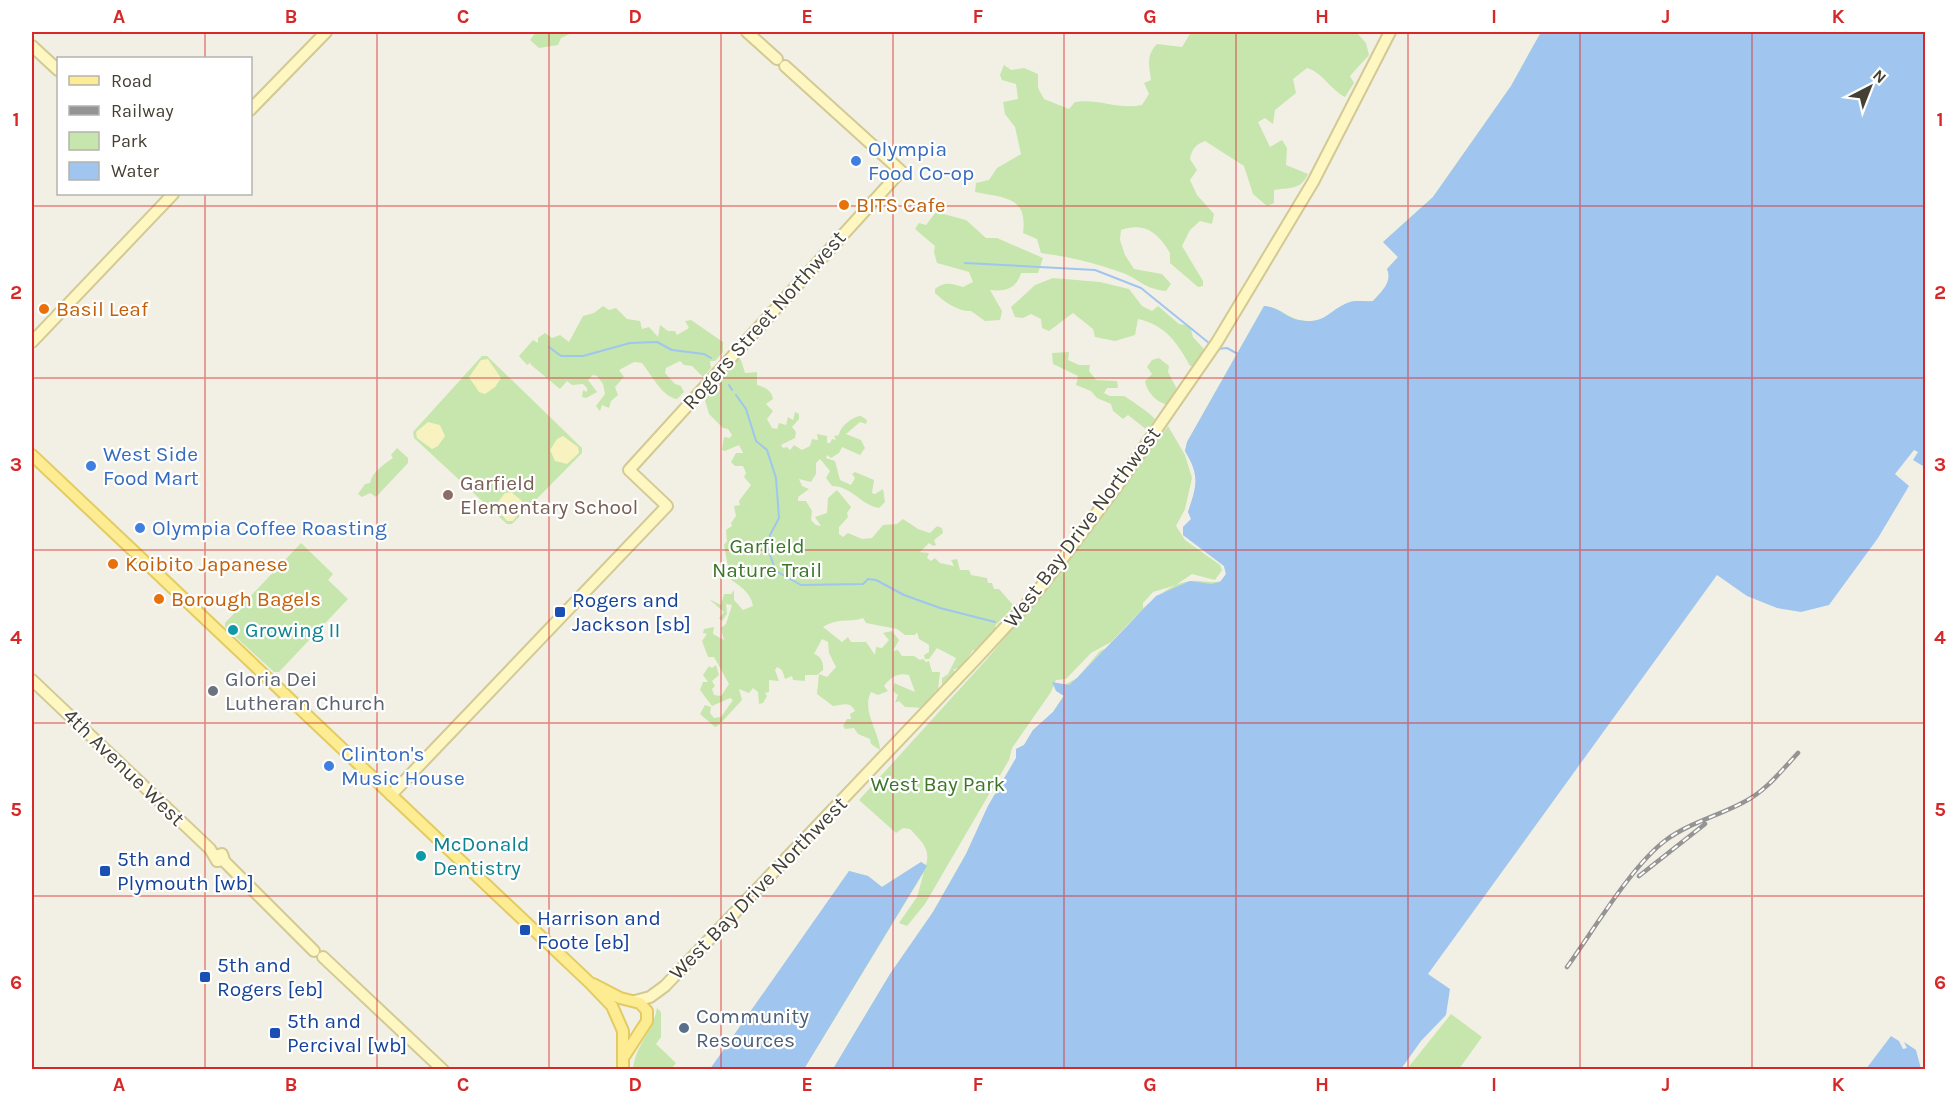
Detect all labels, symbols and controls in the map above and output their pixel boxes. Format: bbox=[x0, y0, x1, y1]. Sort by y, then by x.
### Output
text: A bbox=[113, 5, 126, 28]
text: B bbox=[285, 5, 297, 28]
text: C bbox=[457, 5, 469, 28]
text: D bbox=[628, 5, 642, 28]
text: E bbox=[801, 5, 813, 28]
text: F bbox=[973, 5, 984, 28]
text: G bbox=[1143, 5, 1157, 28]
text: H bbox=[1315, 5, 1329, 28]
text: I bbox=[1491, 5, 1497, 28]
text: J bbox=[1662, 5, 1670, 28]
text: K bbox=[1831, 5, 1845, 28]
legend bbox=[57, 57, 252, 195]
north arrow bbox=[1840, 57, 1900, 117]
text: N bbox=[1869, 65, 1890, 87]
text: Road bbox=[111, 70, 152, 92]
text: Railway bbox=[111, 100, 174, 122]
text: 1 bbox=[12, 108, 20, 131]
text: 1 bbox=[1936, 108, 1944, 131]
text: Park bbox=[111, 130, 148, 152]
place label: Olympia Food Co-op bbox=[868, 137, 974, 185]
marker: Olympia Food Co-op bbox=[849, 154, 863, 168]
text: Water bbox=[111, 160, 159, 182]
place label: BITS Cafe bbox=[856, 193, 946, 217]
marker: BITS Cafe bbox=[837, 198, 851, 212]
street label: Rogers Street Northwest bbox=[677, 226, 851, 414]
text: 2 bbox=[10, 281, 22, 304]
text: 2 bbox=[1934, 281, 1946, 304]
place label: Basil Leaf bbox=[56, 297, 149, 321]
marker: Basil Leaf bbox=[37, 302, 51, 316]
street label: West Bay Drive Northwest bbox=[999, 422, 1165, 632]
place label: West Side Food Mart bbox=[103, 442, 199, 490]
text: 3 bbox=[10, 453, 22, 476]
text: 3 bbox=[1934, 453, 1946, 476]
marker: West Side Food Mart bbox=[84, 459, 98, 473]
place label: Garfield Elementary School bbox=[460, 471, 638, 519]
marker: Garfield Elementary School bbox=[441, 488, 455, 502]
place label: Olympia Coffee Roasting bbox=[152, 516, 387, 540]
marker: Olympia Coffee Roasting bbox=[133, 521, 147, 535]
park label: Garfield Nature Trail bbox=[712, 534, 822, 582]
place label: Koibito Japanese bbox=[125, 552, 288, 576]
marker: Koibito Japanese bbox=[106, 557, 120, 571]
place label: Borough Bagels bbox=[171, 587, 321, 611]
place label: Rogers and Jackson [sb] bbox=[572, 588, 691, 636]
marker: Borough Bagels bbox=[152, 592, 166, 606]
marker: Rogers and Jackson [sb] bbox=[553, 605, 567, 619]
place label: Growing II bbox=[245, 618, 340, 642]
marker: Growing II bbox=[226, 623, 240, 637]
text: 4 bbox=[10, 626, 22, 649]
text: 4 bbox=[1934, 626, 1946, 649]
place label: Gloria Dei Lutheran Church bbox=[225, 667, 385, 715]
marker: Gloria Dei Lutheran Church bbox=[206, 684, 220, 698]
street label: 4th Avenue West bbox=[58, 703, 190, 831]
place label: Clinton's Music House bbox=[341, 742, 465, 790]
marker: Clinton's Music House bbox=[322, 759, 336, 773]
park label: West Bay Park bbox=[871, 772, 1006, 796]
street label: West Bay Drive Northwest bbox=[664, 791, 852, 985]
text: 5 bbox=[10, 798, 22, 821]
text: 5 bbox=[1934, 798, 1946, 821]
place label: McDonald Dentistry bbox=[433, 832, 530, 880]
place label: 5th and Plymouth [wb] bbox=[117, 847, 254, 895]
marker: McDonald Dentistry bbox=[414, 849, 428, 863]
marker: 5th and Plymouth [wb] bbox=[98, 864, 112, 878]
place label: Harrison and Foote [eb] bbox=[537, 906, 661, 954]
marker: Harrison and Foote [eb] bbox=[518, 923, 532, 937]
place label: 5th and Rogers [eb] bbox=[217, 953, 323, 1001]
marker: 5th and Rogers [eb] bbox=[198, 970, 212, 984]
text: 6 bbox=[10, 971, 22, 994]
text: 6 bbox=[1934, 971, 1946, 994]
place label: Community Resources bbox=[696, 1004, 809, 1052]
place label: 5th and Percival [wb] bbox=[287, 1009, 407, 1057]
marker: Community Resources bbox=[677, 1021, 691, 1035]
marker: 5th and Percival [wb] bbox=[268, 1026, 282, 1040]
text: A bbox=[113, 1073, 126, 1096]
text: B bbox=[285, 1073, 297, 1096]
text: C bbox=[457, 1073, 469, 1096]
text: D bbox=[628, 1073, 642, 1096]
text: E bbox=[801, 1073, 813, 1096]
text: F bbox=[973, 1073, 984, 1096]
text: G bbox=[1143, 1073, 1157, 1096]
text: H bbox=[1315, 1073, 1329, 1096]
text: I bbox=[1491, 1073, 1497, 1096]
text: J bbox=[1662, 1073, 1670, 1096]
text: K bbox=[1831, 1073, 1845, 1096]

